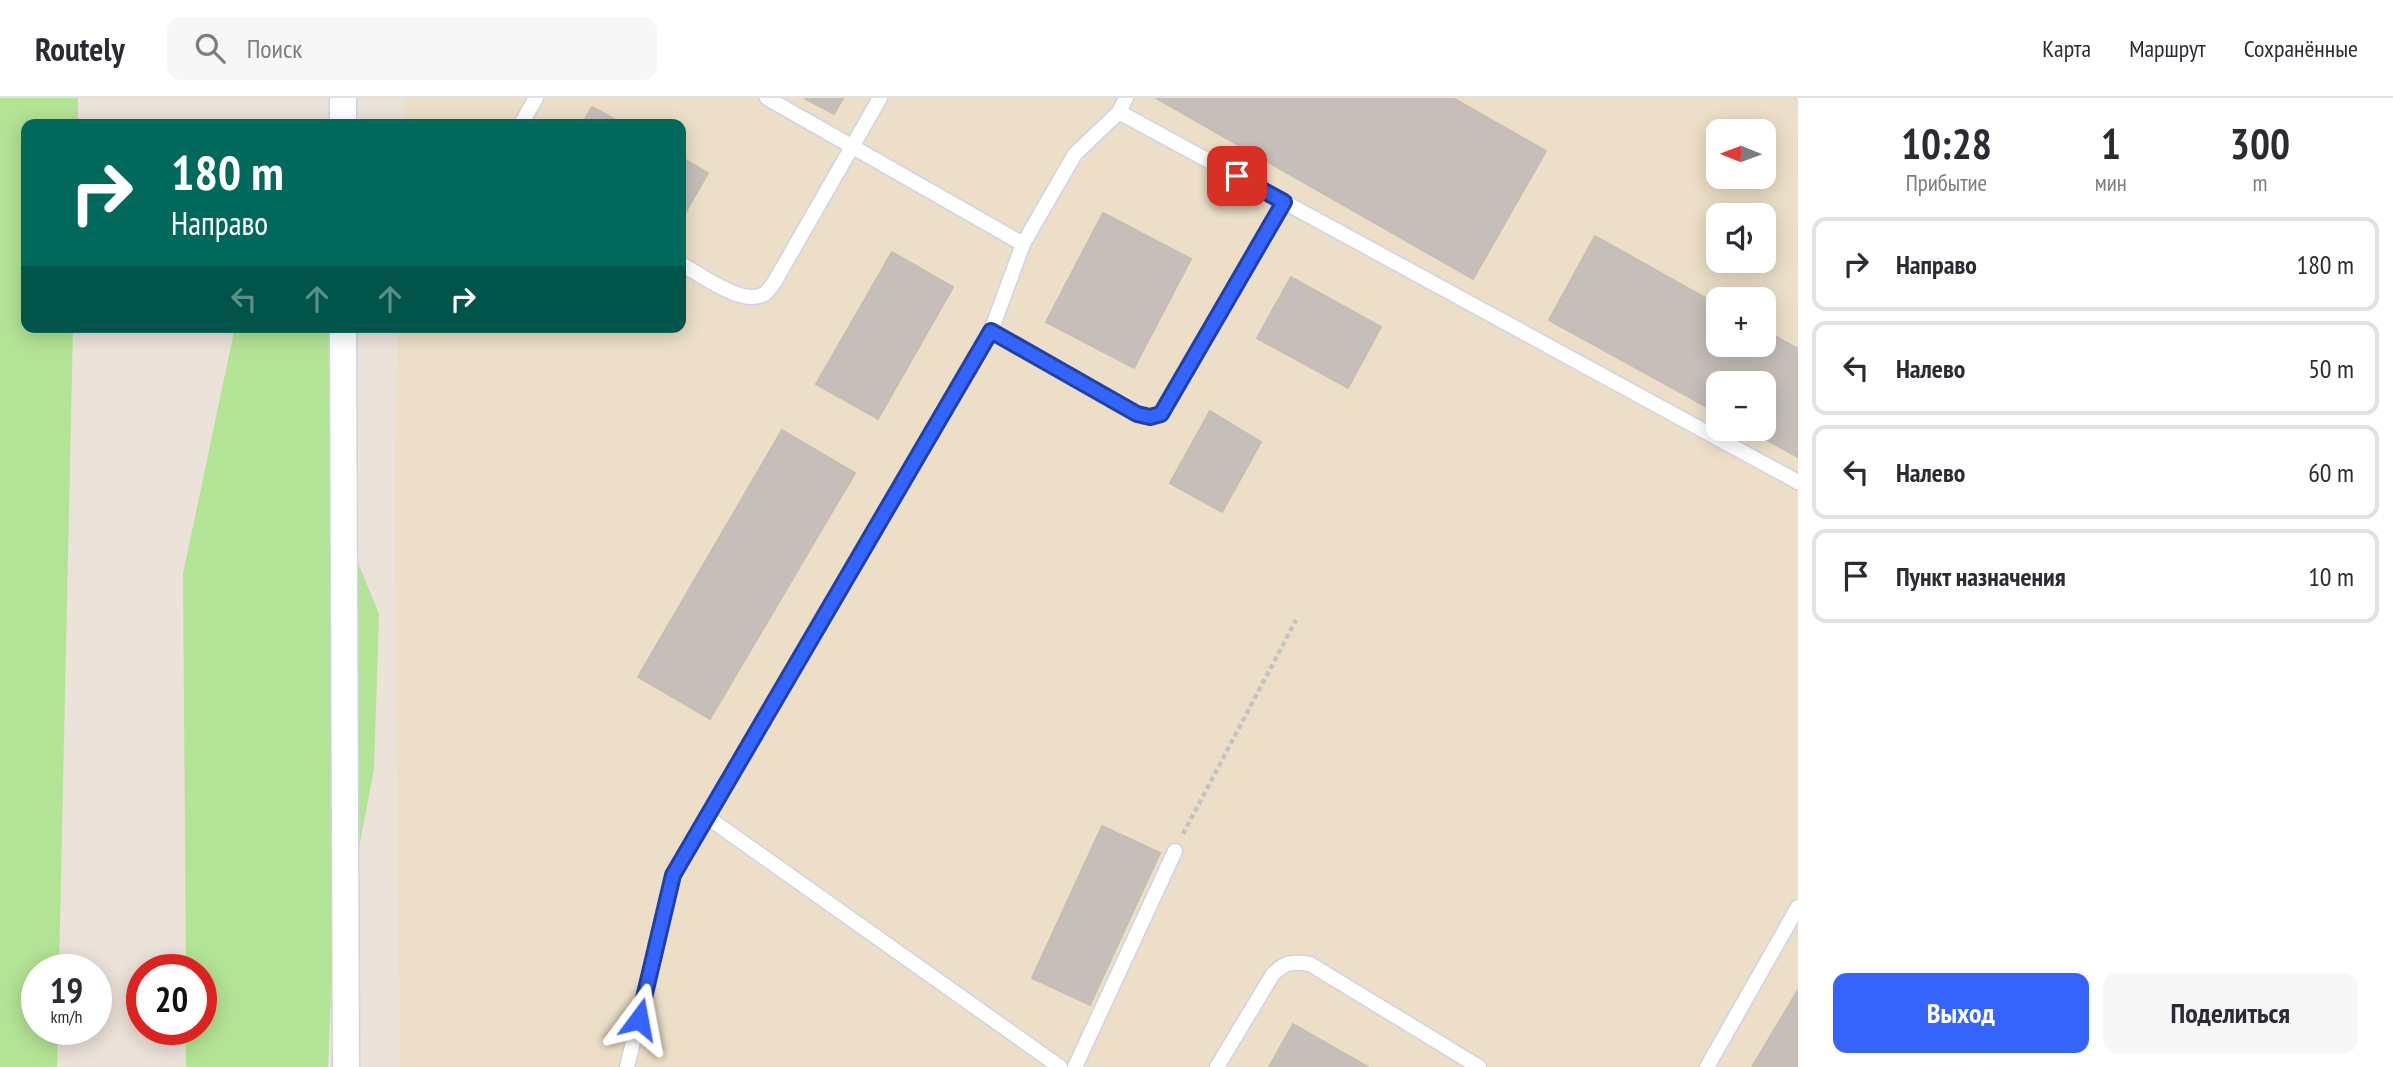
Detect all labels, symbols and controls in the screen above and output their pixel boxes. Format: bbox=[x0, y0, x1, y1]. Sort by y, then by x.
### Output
search box bbox=[167, 17, 657, 80]
text: Routely bbox=[35, 27, 125, 70]
icon: search bbox=[191, 29, 229, 67]
text: Поиск bbox=[247, 32, 302, 65]
text: Карта bbox=[2042, 33, 2091, 64]
text: Маршрут bbox=[2129, 33, 2206, 64]
text: Сохранённые bbox=[2244, 33, 2358, 64]
text: 10:28 bbox=[1901, 116, 1992, 171]
text: 1 bbox=[2101, 116, 2121, 171]
text: 300 bbox=[2230, 116, 2290, 171]
north arrow bbox=[1706, 119, 1776, 189]
map controls bbox=[1706, 119, 1776, 441]
text: 180 m bbox=[171, 140, 284, 204]
pin bbox=[1207, 146, 1267, 206]
icon: right bbox=[56, 147, 147, 238]
icon: arrive bbox=[1218, 157, 1256, 195]
text: Прибытие bbox=[1906, 168, 1987, 197]
text: мин bbox=[2095, 168, 2127, 197]
text: m bbox=[2252, 168, 2267, 197]
text: Направо bbox=[171, 202, 268, 244]
button: sound bbox=[1706, 203, 1776, 273]
icon: right bbox=[1837, 245, 1875, 283]
text: Направо bbox=[1896, 248, 1977, 281]
text: 180 m bbox=[2296, 248, 2354, 281]
icon: left bbox=[225, 280, 263, 318]
icon: ahead bbox=[298, 280, 336, 318]
icon: ahead bbox=[371, 280, 409, 318]
icon: right bbox=[444, 280, 482, 318]
button: + bbox=[1706, 287, 1776, 357]
icon: left bbox=[1837, 349, 1875, 387]
text: Налево bbox=[1896, 352, 1965, 385]
text: 50 m bbox=[2308, 352, 2354, 385]
button: − bbox=[1706, 371, 1776, 441]
icon: left bbox=[1837, 453, 1875, 491]
text: Налево bbox=[1896, 456, 1965, 489]
text: 60 m bbox=[2308, 456, 2354, 489]
icon: arrive bbox=[1837, 557, 1875, 595]
text: Пункт назначения bbox=[1896, 560, 2066, 593]
text: 10 m bbox=[2308, 560, 2354, 593]
speed limit sign: 20 bbox=[126, 954, 217, 1045]
text: 19 bbox=[50, 967, 83, 1013]
button: Выход bbox=[1833, 973, 2089, 1053]
button: Поделиться bbox=[2103, 973, 2358, 1053]
position arrow bbox=[602, 982, 676, 1056]
text: km/h bbox=[51, 1005, 82, 1028]

